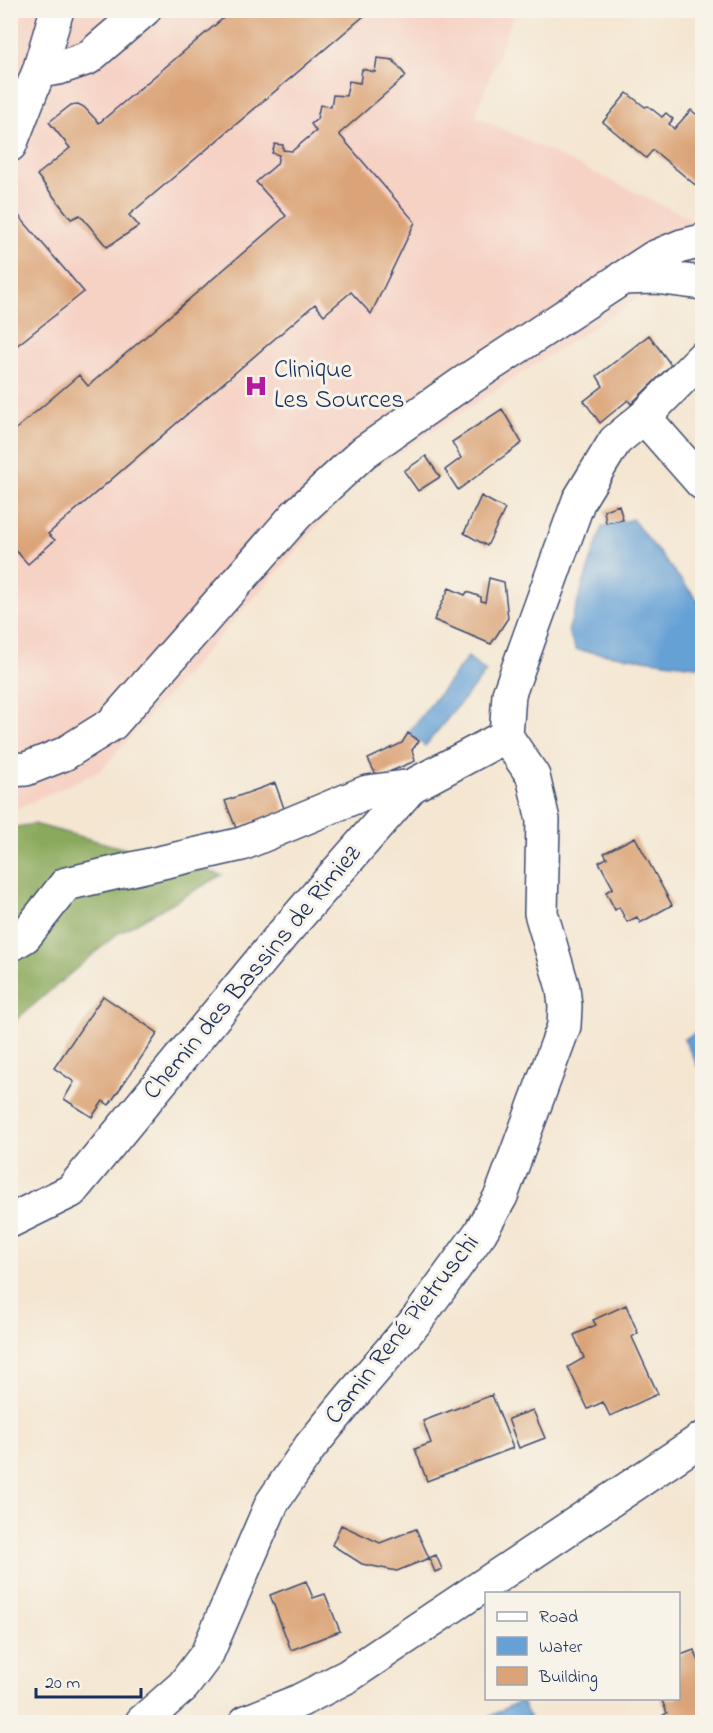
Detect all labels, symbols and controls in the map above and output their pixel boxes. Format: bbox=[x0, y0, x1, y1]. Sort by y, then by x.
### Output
place label: Clinique Les Sources bbox=[274, 352, 405, 420]
hospital icon: Clinique Les Sources bbox=[243, 373, 269, 399]
street label: Chemin des Bassins de Rimiez bbox=[135, 837, 371, 1109]
street label: Camin René Pietruschi bbox=[316, 1227, 490, 1433]
legend bbox=[485, 1592, 680, 1700]
text: Road bbox=[539, 1605, 578, 1631]
text: Water bbox=[539, 1635, 583, 1661]
scale bar bbox=[36, 1661, 141, 1699]
text: Building bbox=[538, 1665, 598, 1692]
text: 20 m bbox=[45, 1671, 80, 1697]

